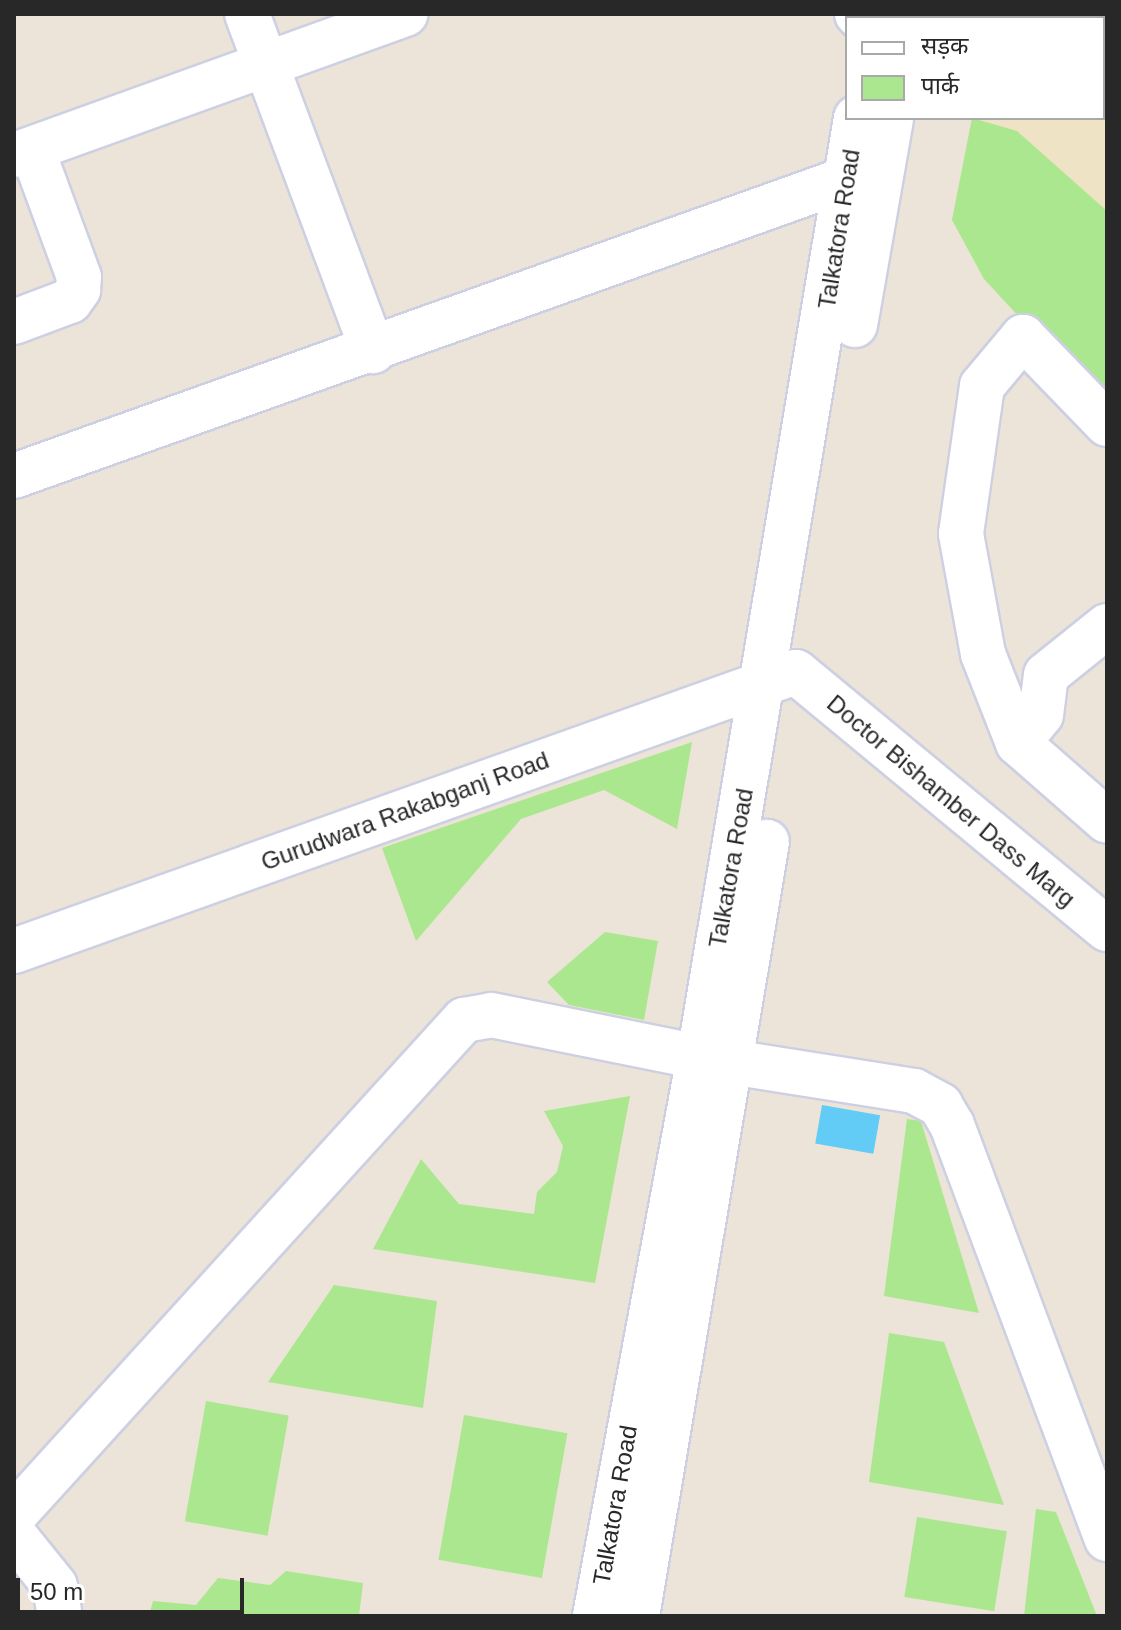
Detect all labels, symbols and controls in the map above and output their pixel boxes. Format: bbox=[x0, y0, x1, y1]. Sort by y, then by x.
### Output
legend bbox=[845, 16, 1105, 120]
text: सड़क bbox=[921, 32, 969, 59]
text: पार्क bbox=[921, 72, 959, 99]
street label: Talkatora Road bbox=[812, 147, 866, 311]
street label: Doctor Bishamber Dass Marg bbox=[821, 689, 1081, 913]
street label: Gurudwara Rakabganj Road bbox=[257, 745, 553, 877]
street label: Talkatora Road bbox=[703, 786, 759, 950]
street label: Talkatora Road bbox=[587, 1423, 643, 1587]
scale bar bbox=[20, 1562, 248, 1612]
text: 50 m bbox=[30, 1578, 83, 1605]

